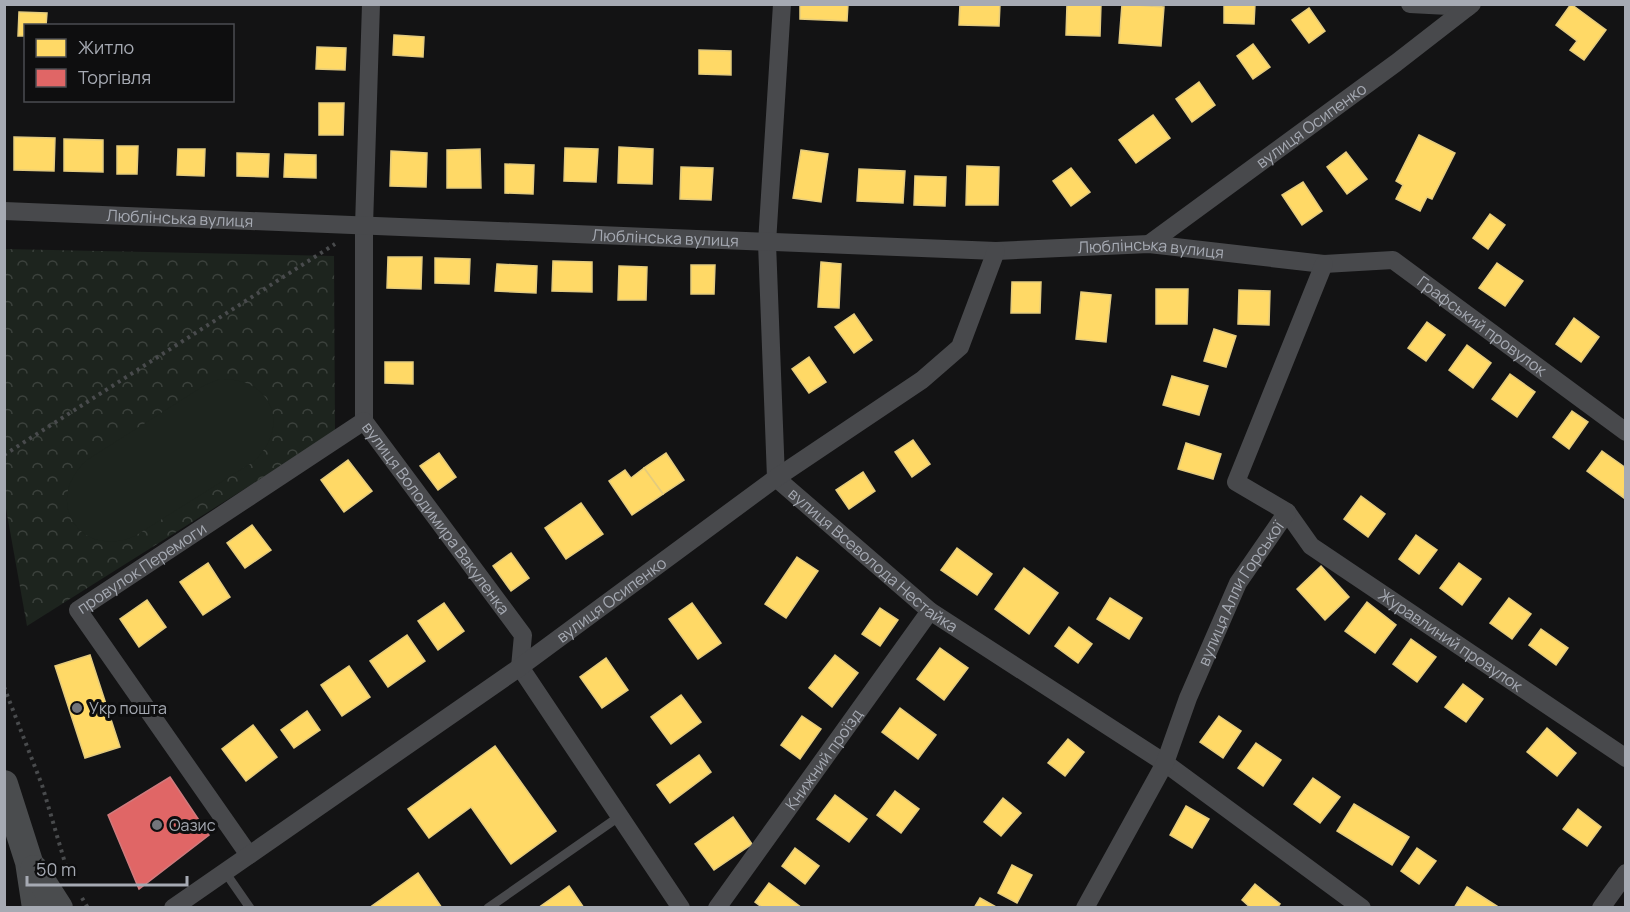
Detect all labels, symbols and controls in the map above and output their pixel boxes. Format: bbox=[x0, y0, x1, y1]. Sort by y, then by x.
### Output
legend bbox=[24, 24, 234, 102]
text: Житло bbox=[78, 35, 134, 59]
text: Торгівля bbox=[78, 65, 151, 89]
street label: вулиця Осипенко bbox=[1252, 77, 1371, 173]
street label: Люблінська вулиця bbox=[106, 204, 254, 232]
street label: Люблінська вулиця bbox=[592, 224, 739, 252]
street label: Люблінська вулиця bbox=[1077, 233, 1225, 263]
street label: Графський провулок bbox=[1413, 271, 1552, 382]
street label: вулиця Володимира Вакуленка bbox=[357, 417, 515, 619]
street label: вулиця Всеволода Нестайка bbox=[784, 483, 962, 637]
street label: вулиця Алли Горської bbox=[1192, 515, 1289, 669]
street label: провулок Перемоги bbox=[73, 517, 211, 619]
street label: вулиця Осипенко bbox=[552, 552, 671, 648]
street label: Журавлиний провулок bbox=[1374, 584, 1528, 697]
place label: Укр пошта bbox=[89, 697, 167, 719]
marker: Укр пошта bbox=[70, 701, 84, 715]
street label: Книжний проїзд bbox=[780, 704, 868, 814]
place label: Оазис bbox=[169, 814, 216, 836]
marker: Оазис bbox=[150, 818, 164, 832]
scale bar bbox=[27, 849, 188, 887]
text: 50 m bbox=[36, 857, 76, 881]

